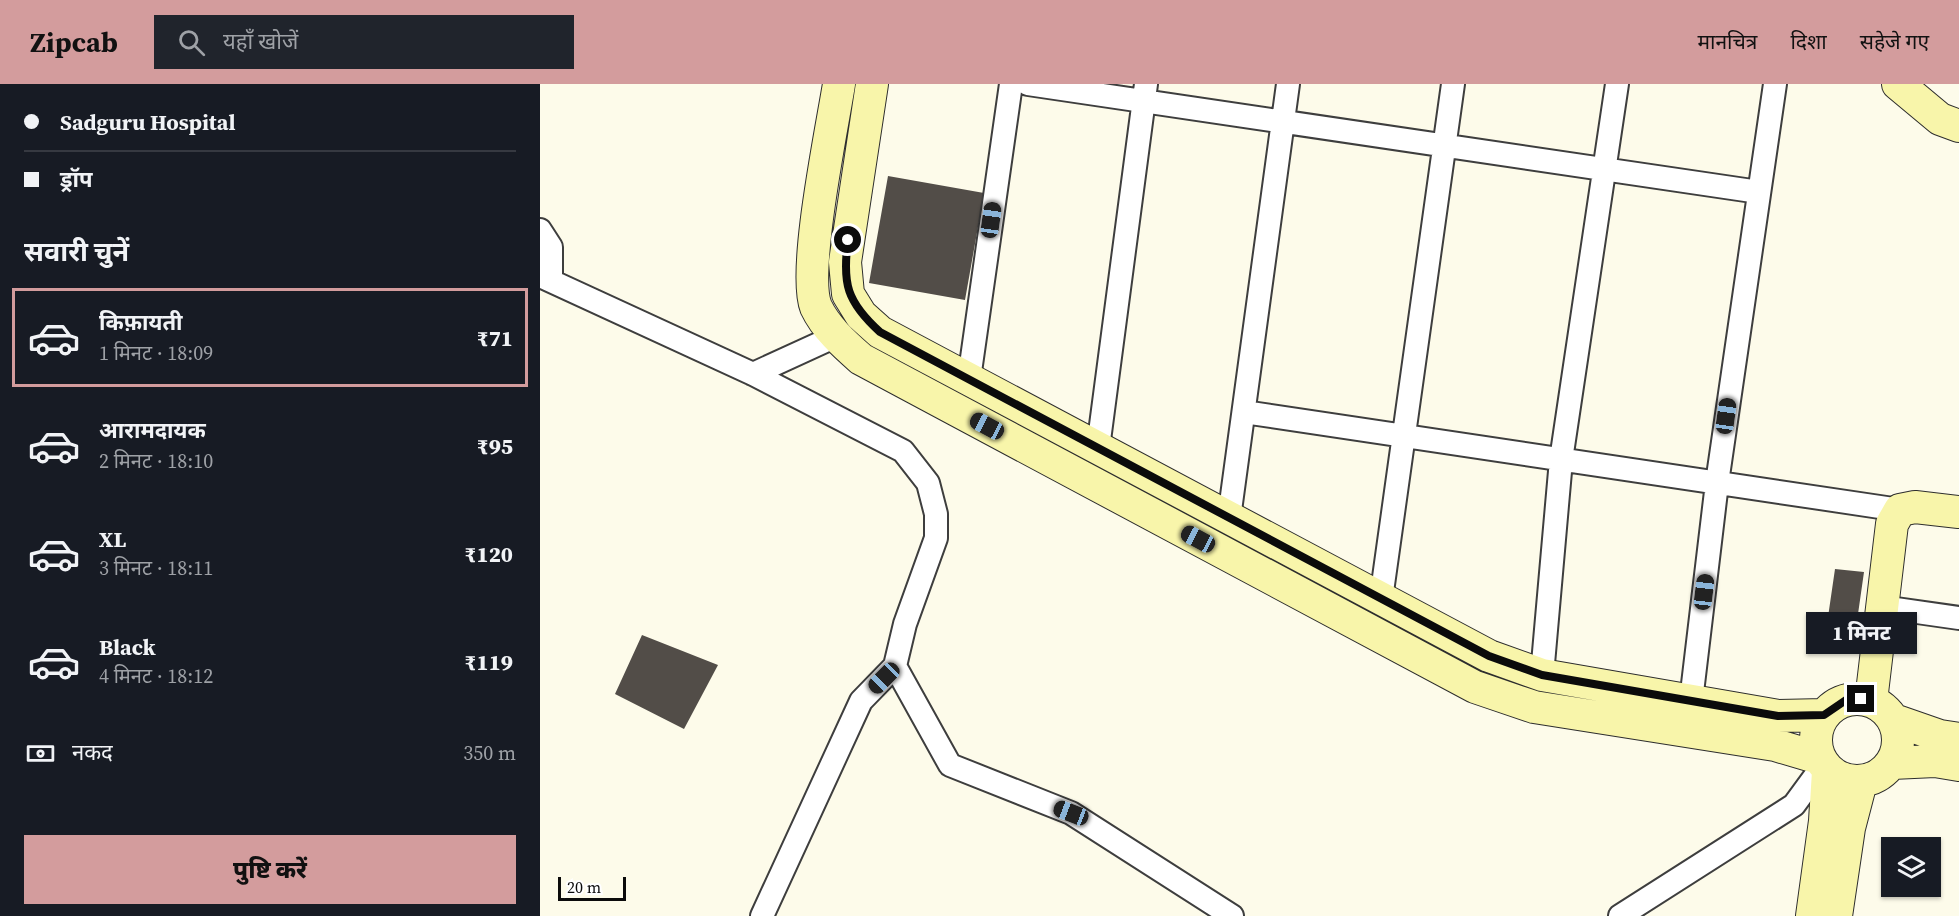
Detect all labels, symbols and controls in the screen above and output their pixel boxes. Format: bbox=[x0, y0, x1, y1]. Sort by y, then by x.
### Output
search box bbox=[154, 15, 574, 69]
text: Zipcab bbox=[30, 23, 118, 61]
icon: search bbox=[175, 26, 208, 59]
text: यहाँ खोजें bbox=[223, 26, 298, 56]
text: मानचित्र bbox=[1697, 27, 1757, 56]
text: दिशा bbox=[1790, 27, 1827, 56]
text: सहेजे गए bbox=[1860, 27, 1929, 56]
text: Sadguru Hospital bbox=[60, 107, 236, 137]
text: ड्रॉप bbox=[60, 164, 93, 194]
car bbox=[980, 201, 1002, 239]
route start bbox=[834, 226, 861, 253]
text: सवारी चुनें bbox=[24, 233, 129, 270]
text: किफ़ायती bbox=[99, 307, 183, 337]
icon: car bbox=[27, 311, 81, 365]
text: ₹71 bbox=[477, 323, 513, 353]
text: 1 मिनट · 18:09 bbox=[99, 339, 213, 367]
car bbox=[1715, 397, 1737, 435]
car bbox=[967, 410, 1007, 442]
text: आरामदायक bbox=[99, 415, 206, 445]
icon: car bbox=[27, 419, 81, 473]
text: ₹95 bbox=[477, 431, 513, 461]
text: 2 मिनट · 18:10 bbox=[99, 447, 213, 475]
car bbox=[1178, 523, 1218, 555]
text: XL bbox=[99, 524, 126, 554]
icon: car bbox=[27, 527, 81, 581]
text: ₹120 bbox=[465, 539, 513, 569]
text: 3 मिनट · 18:11 bbox=[99, 554, 213, 582]
car bbox=[1693, 573, 1715, 611]
callout: 1 मिनट bbox=[1806, 612, 1916, 654]
text: 1 मिनट bbox=[1832, 619, 1891, 647]
text: Black bbox=[99, 632, 156, 662]
icon: car bbox=[27, 635, 81, 689]
text: ₹119 bbox=[465, 647, 513, 677]
car bbox=[865, 659, 903, 697]
text: 4 मिनट · 18:12 bbox=[99, 662, 213, 690]
route end bbox=[1847, 685, 1874, 712]
icon: cash bbox=[24, 737, 57, 770]
text: नकद bbox=[72, 737, 113, 767]
text: 350 m bbox=[463, 739, 516, 767]
car bbox=[1051, 798, 1091, 828]
button: पुष्टि करें bbox=[24, 835, 516, 904]
map controls bbox=[1881, 837, 1941, 897]
button: layers bbox=[1881, 837, 1941, 897]
scale bar bbox=[558, 874, 626, 902]
text: 20 m bbox=[567, 876, 601, 898]

